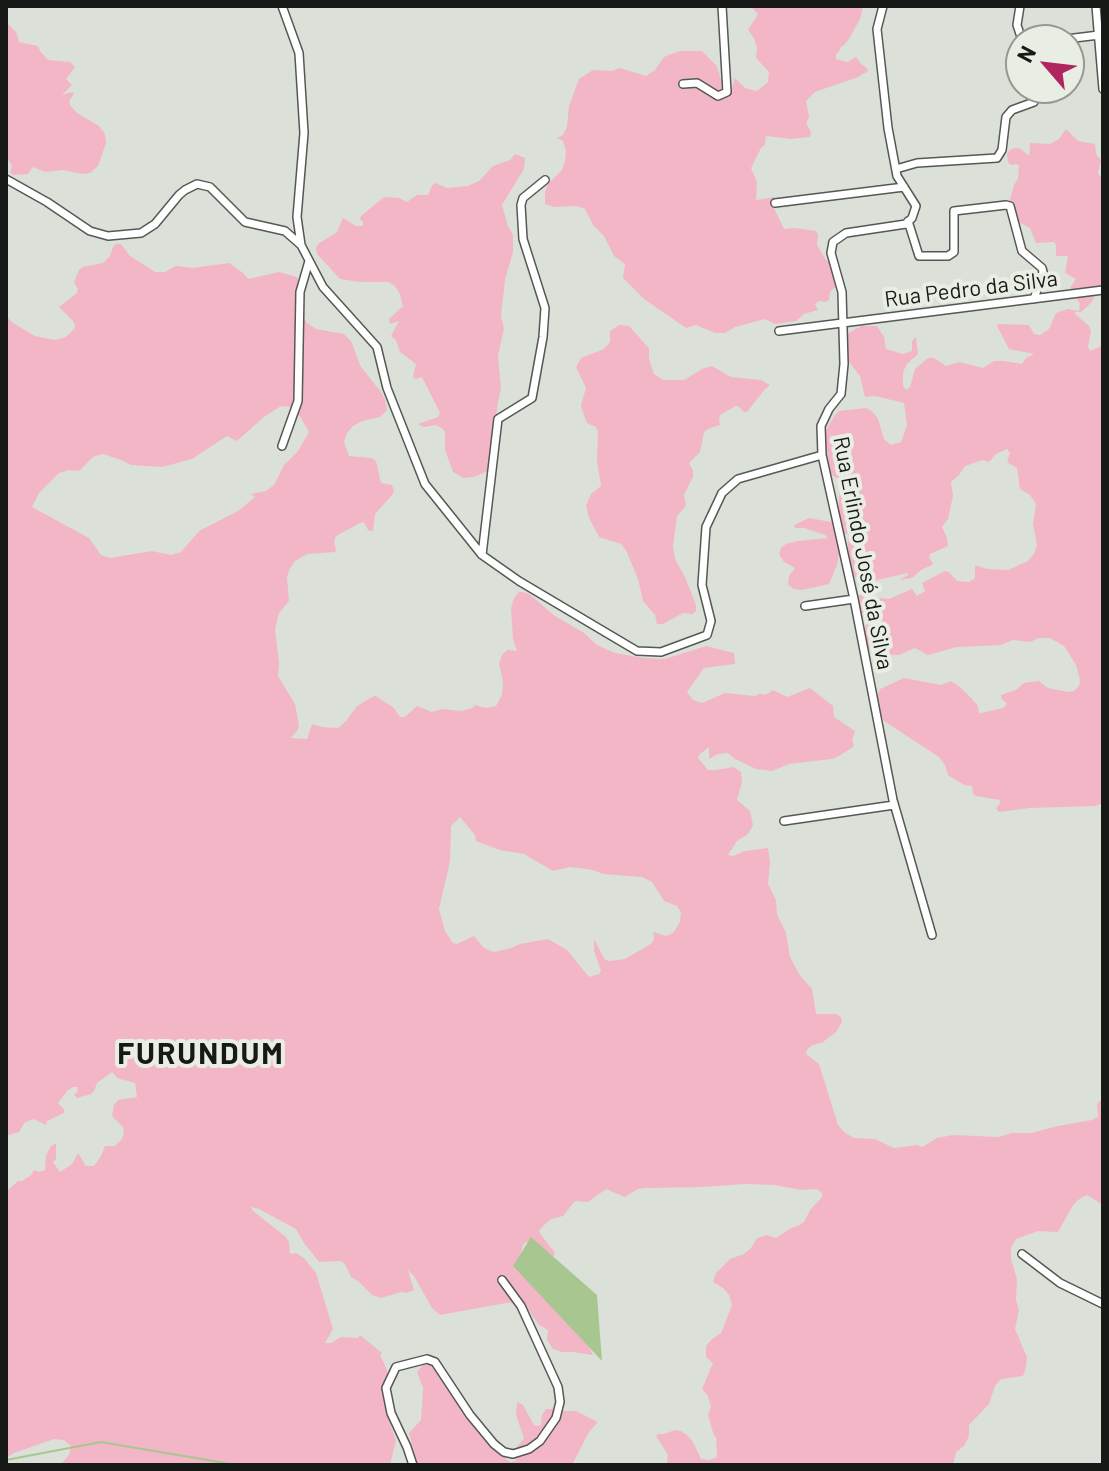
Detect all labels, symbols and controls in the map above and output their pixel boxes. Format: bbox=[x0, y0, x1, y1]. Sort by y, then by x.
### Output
north arrow bbox=[1005, 24, 1085, 104]
text: N bbox=[1011, 41, 1040, 66]
street label: Rua Pedro da Silva bbox=[883, 265, 1059, 313]
street label: Rua Erlindo José da Silva bbox=[827, 434, 899, 672]
district label: FURUNDUM bbox=[117, 1036, 285, 1072]

